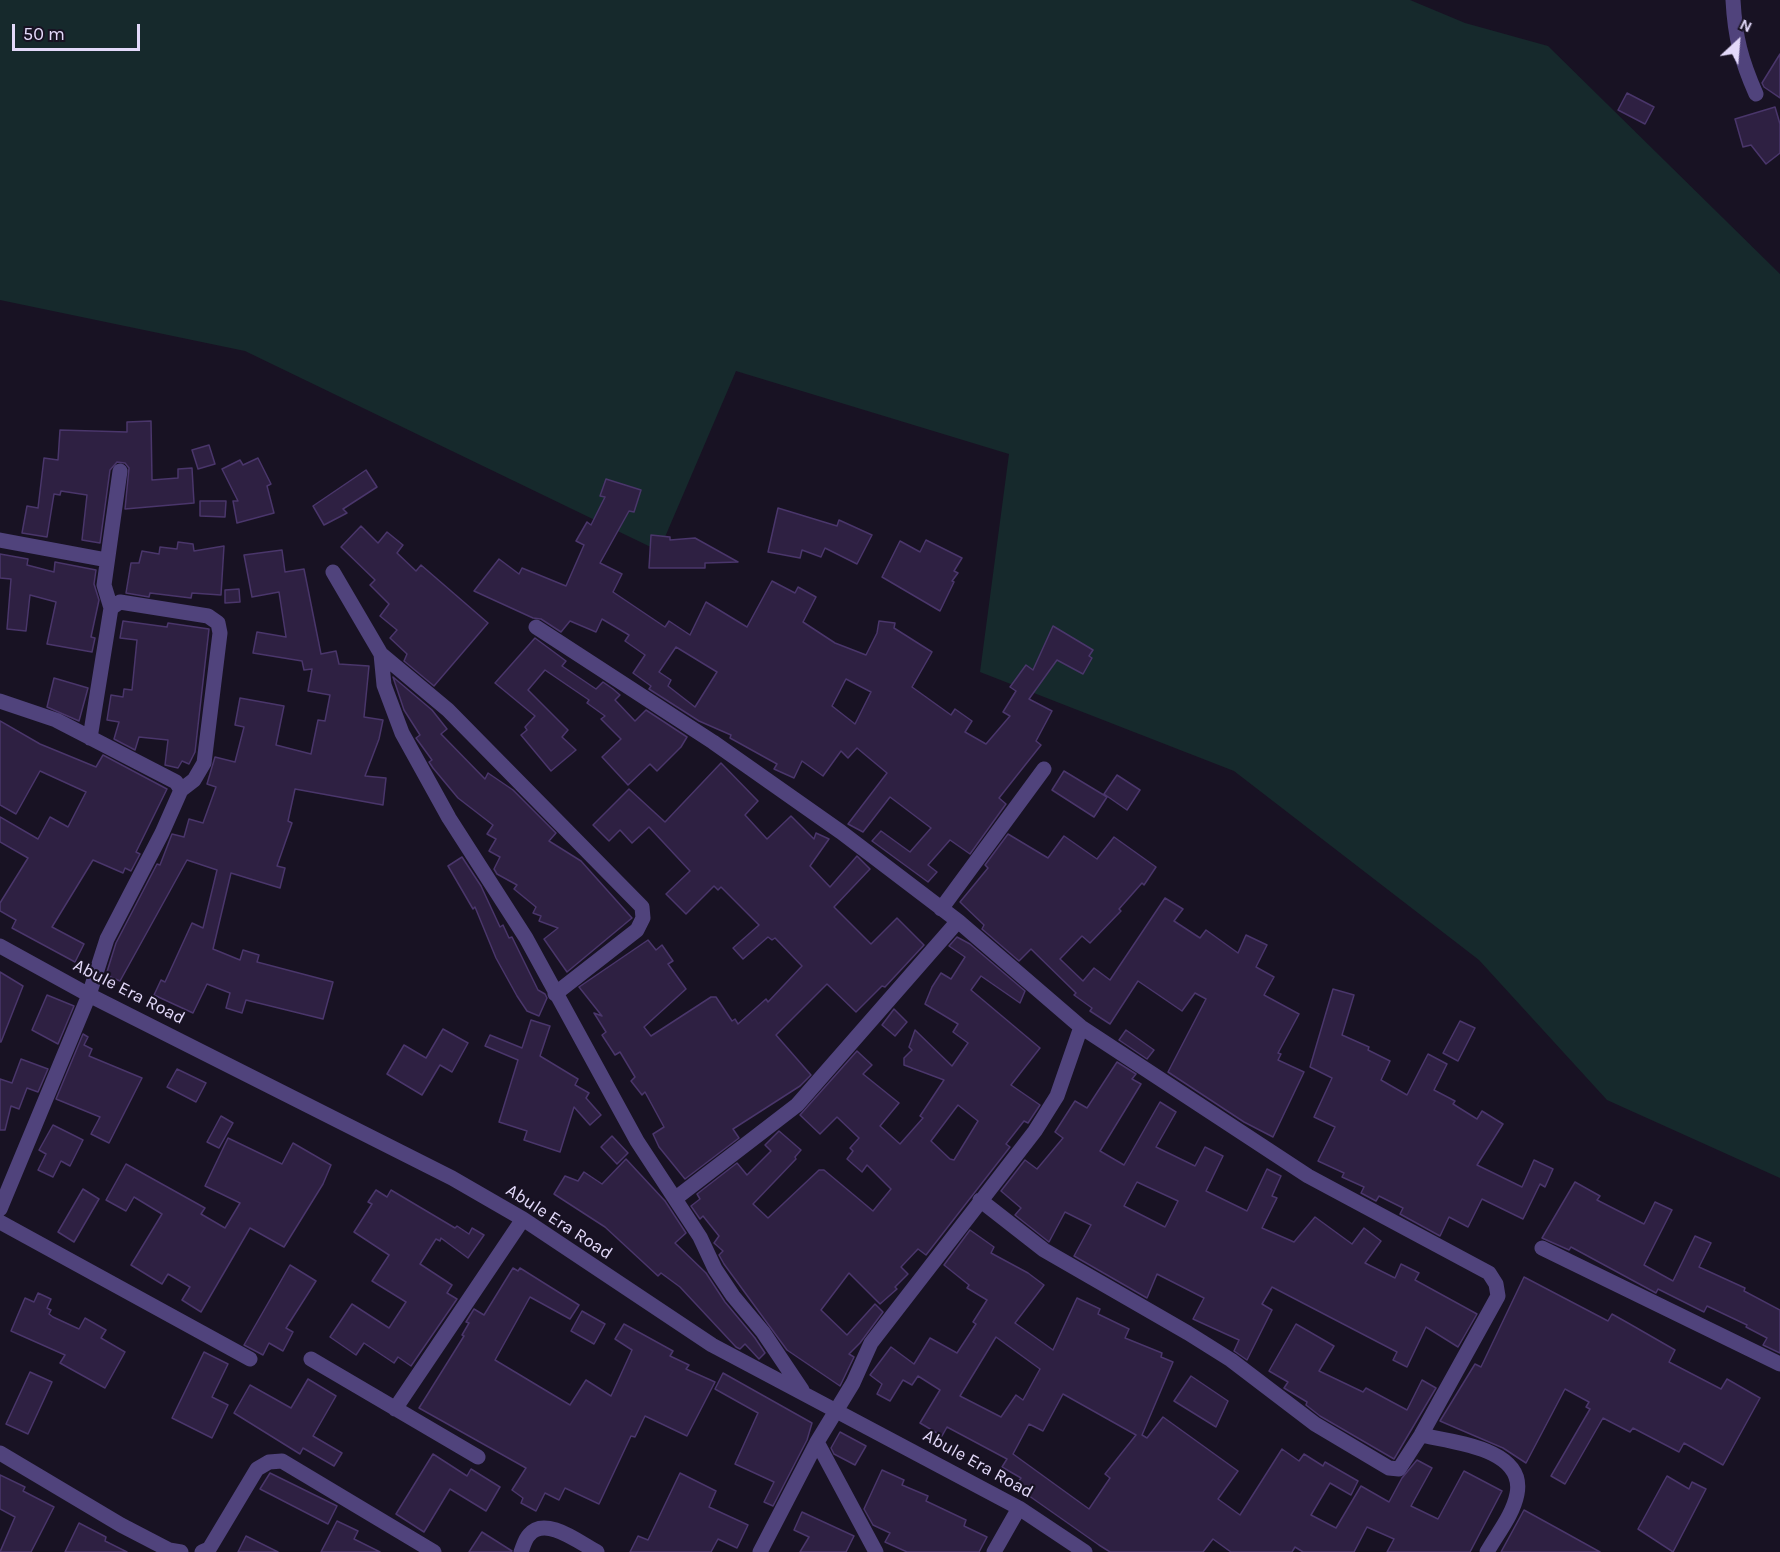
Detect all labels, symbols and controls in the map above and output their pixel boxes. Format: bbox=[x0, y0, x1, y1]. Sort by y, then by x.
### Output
scale bar bbox=[15, 12, 142, 50]
north arrow bbox=[1708, 12, 1768, 72]
text: N bbox=[1737, 14, 1755, 36]
text: 50 m bbox=[23, 23, 65, 45]
street label: Abule Era Road bbox=[69, 955, 189, 1029]
street label: Abule Era Road bbox=[502, 1180, 616, 1264]
street label: Abule Era Road bbox=[919, 1425, 1037, 1503]

